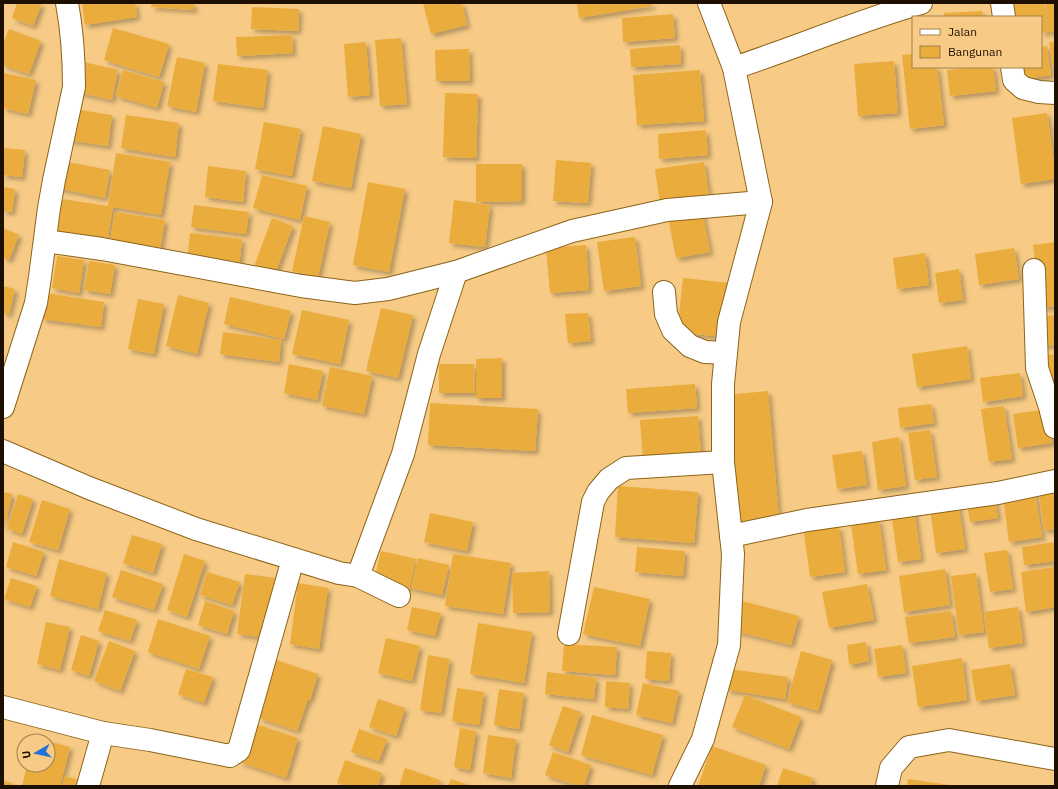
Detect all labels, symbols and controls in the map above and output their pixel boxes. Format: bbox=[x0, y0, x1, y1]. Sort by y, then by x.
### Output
legend bbox=[912, 16, 1042, 68]
text: Jalan bbox=[948, 24, 977, 39]
text: Bangunan bbox=[948, 44, 1002, 59]
north arrow bbox=[16, 733, 56, 773]
text: U bbox=[19, 750, 34, 759]

